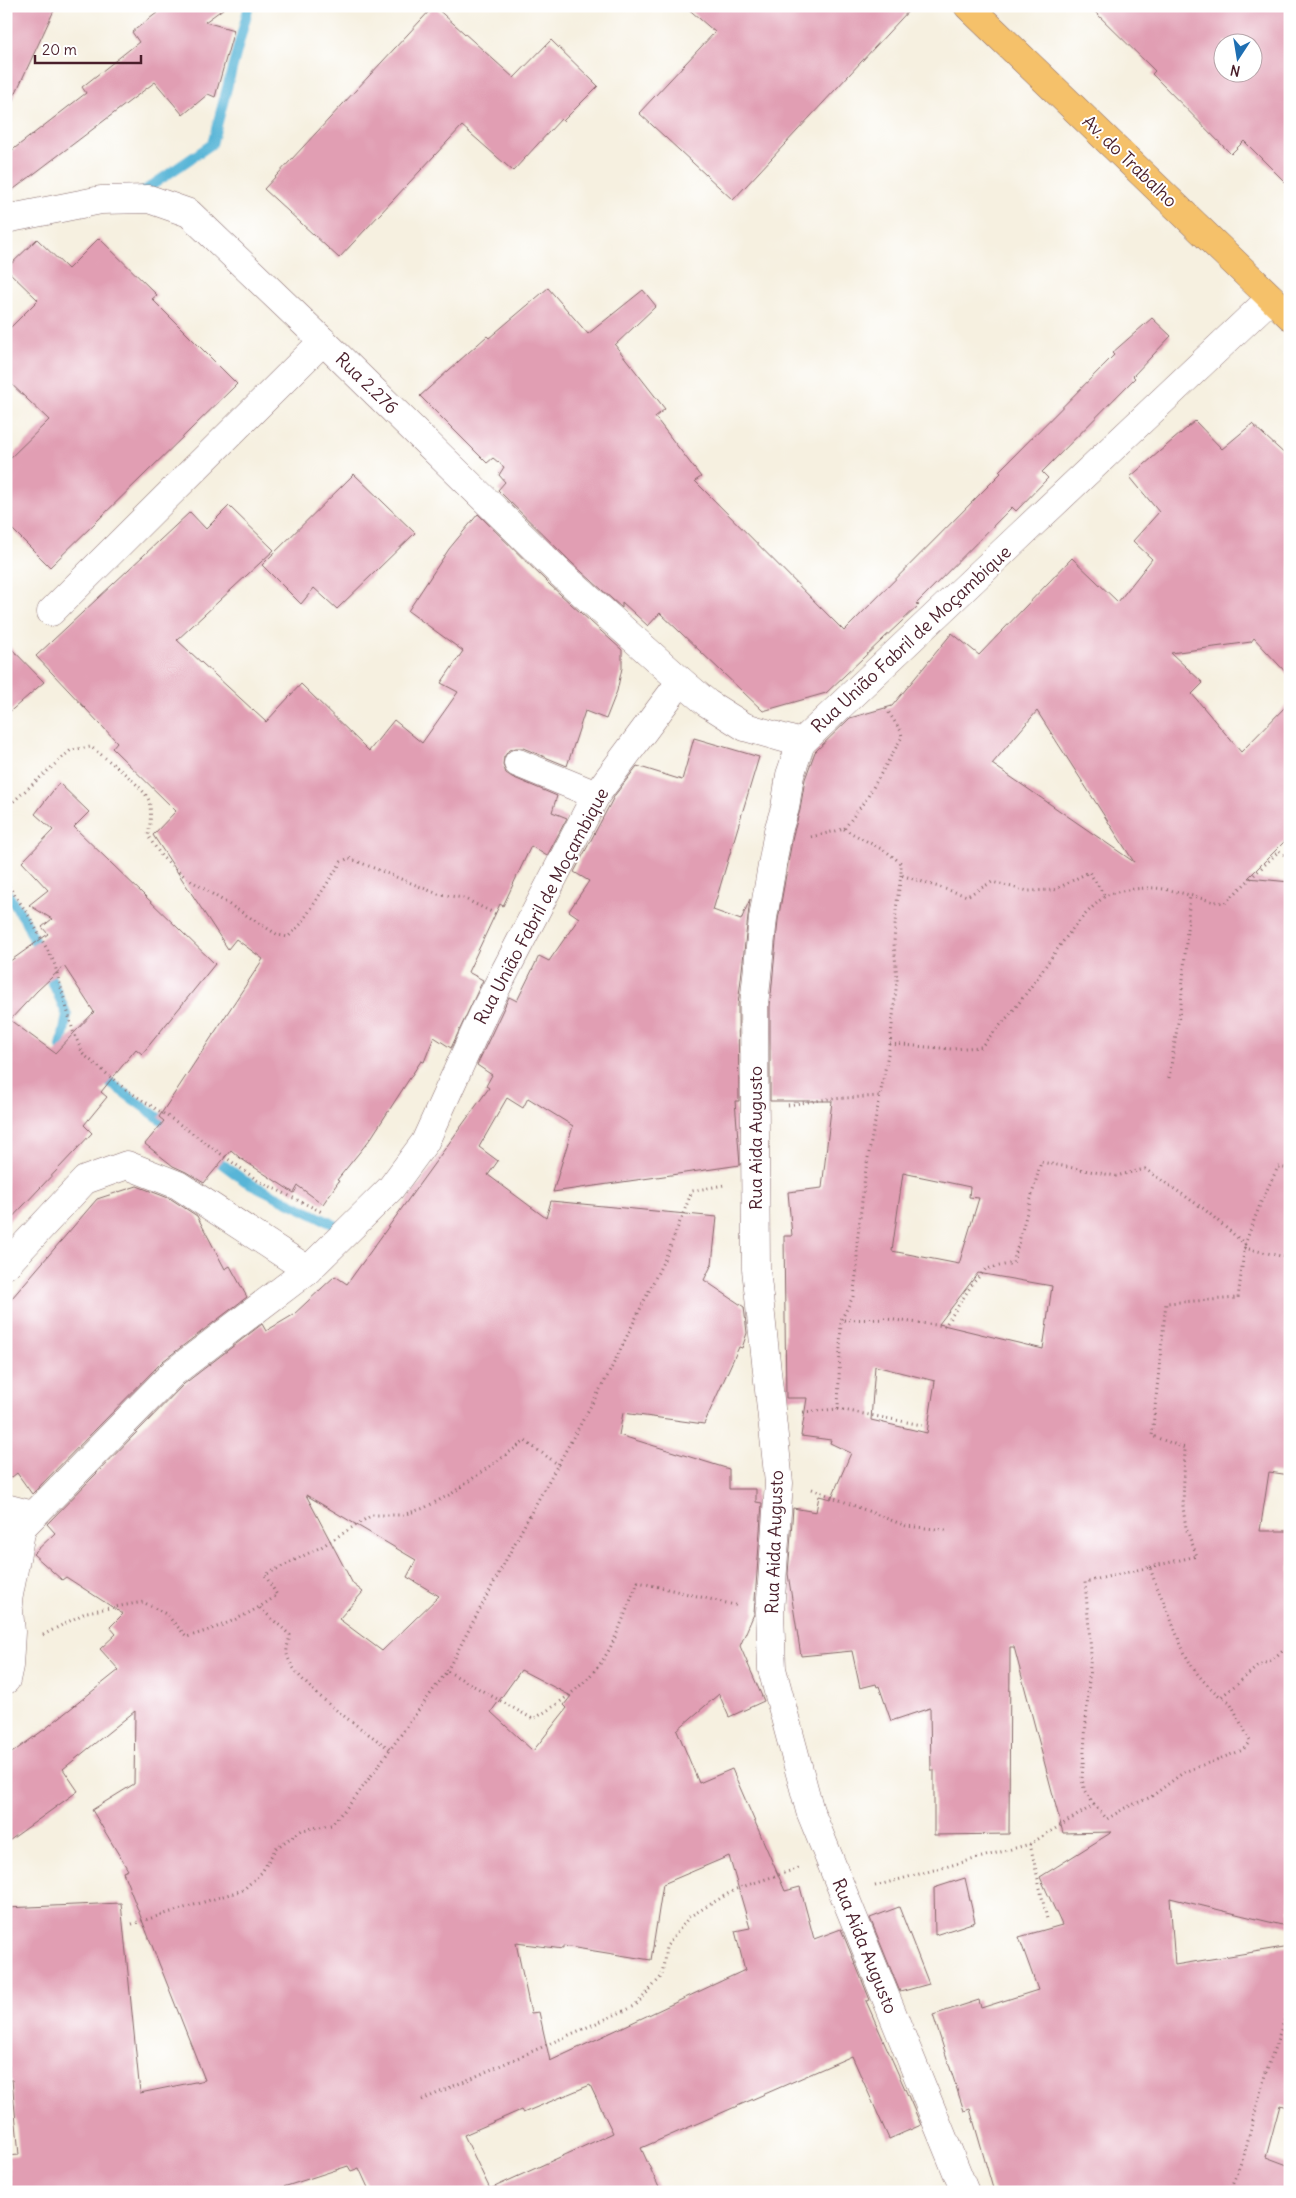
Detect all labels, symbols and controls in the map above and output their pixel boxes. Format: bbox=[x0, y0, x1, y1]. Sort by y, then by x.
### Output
scale bar bbox=[35, 32, 141, 64]
north arrow bbox=[1214, 32, 1264, 82]
text: 20 m bbox=[42, 40, 77, 59]
text: N bbox=[1229, 61, 1242, 81]
street label: Av. do Trabalho bbox=[1078, 110, 1182, 212]
street label: Rua 2.276 bbox=[331, 347, 403, 419]
street label: Rua União Fabril de Moçambique bbox=[806, 540, 1016, 738]
street label: Rua União Fabril de Moçambique bbox=[469, 784, 613, 1028]
street label: Rua Aida Augusto bbox=[744, 1066, 767, 1210]
street label: Rua Aida Augusto bbox=[760, 1470, 788, 1614]
street label: Rua Aida Augusto bbox=[827, 1875, 903, 2017]

